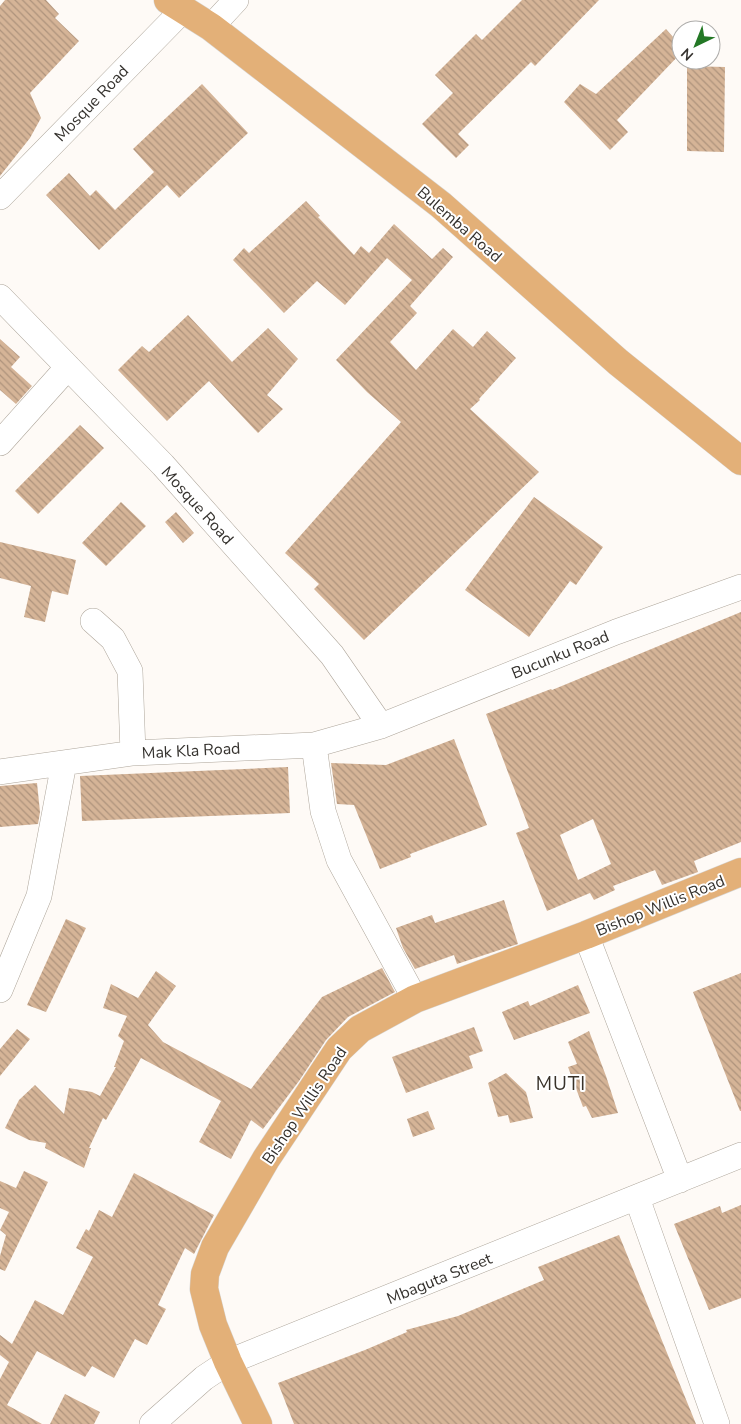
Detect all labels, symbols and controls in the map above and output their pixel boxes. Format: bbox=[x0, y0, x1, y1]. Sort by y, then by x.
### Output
north arrow bbox=[671, 20, 721, 70]
text: N bbox=[677, 44, 698, 65]
street label: Mosque Road bbox=[50, 61, 134, 147]
street label: Bulemba Road bbox=[412, 182, 506, 268]
street label: Mosque Road bbox=[156, 462, 238, 550]
street label: Bucunku Road bbox=[508, 625, 613, 685]
street label: Mak Kla Road bbox=[141, 737, 241, 765]
street label: Bishop Willis Road bbox=[593, 870, 728, 942]
street label: Bishop Willis Road bbox=[257, 1043, 352, 1169]
district label: MUTI bbox=[536, 1071, 586, 1097]
street label: Mbaguta Street bbox=[383, 1248, 496, 1310]

